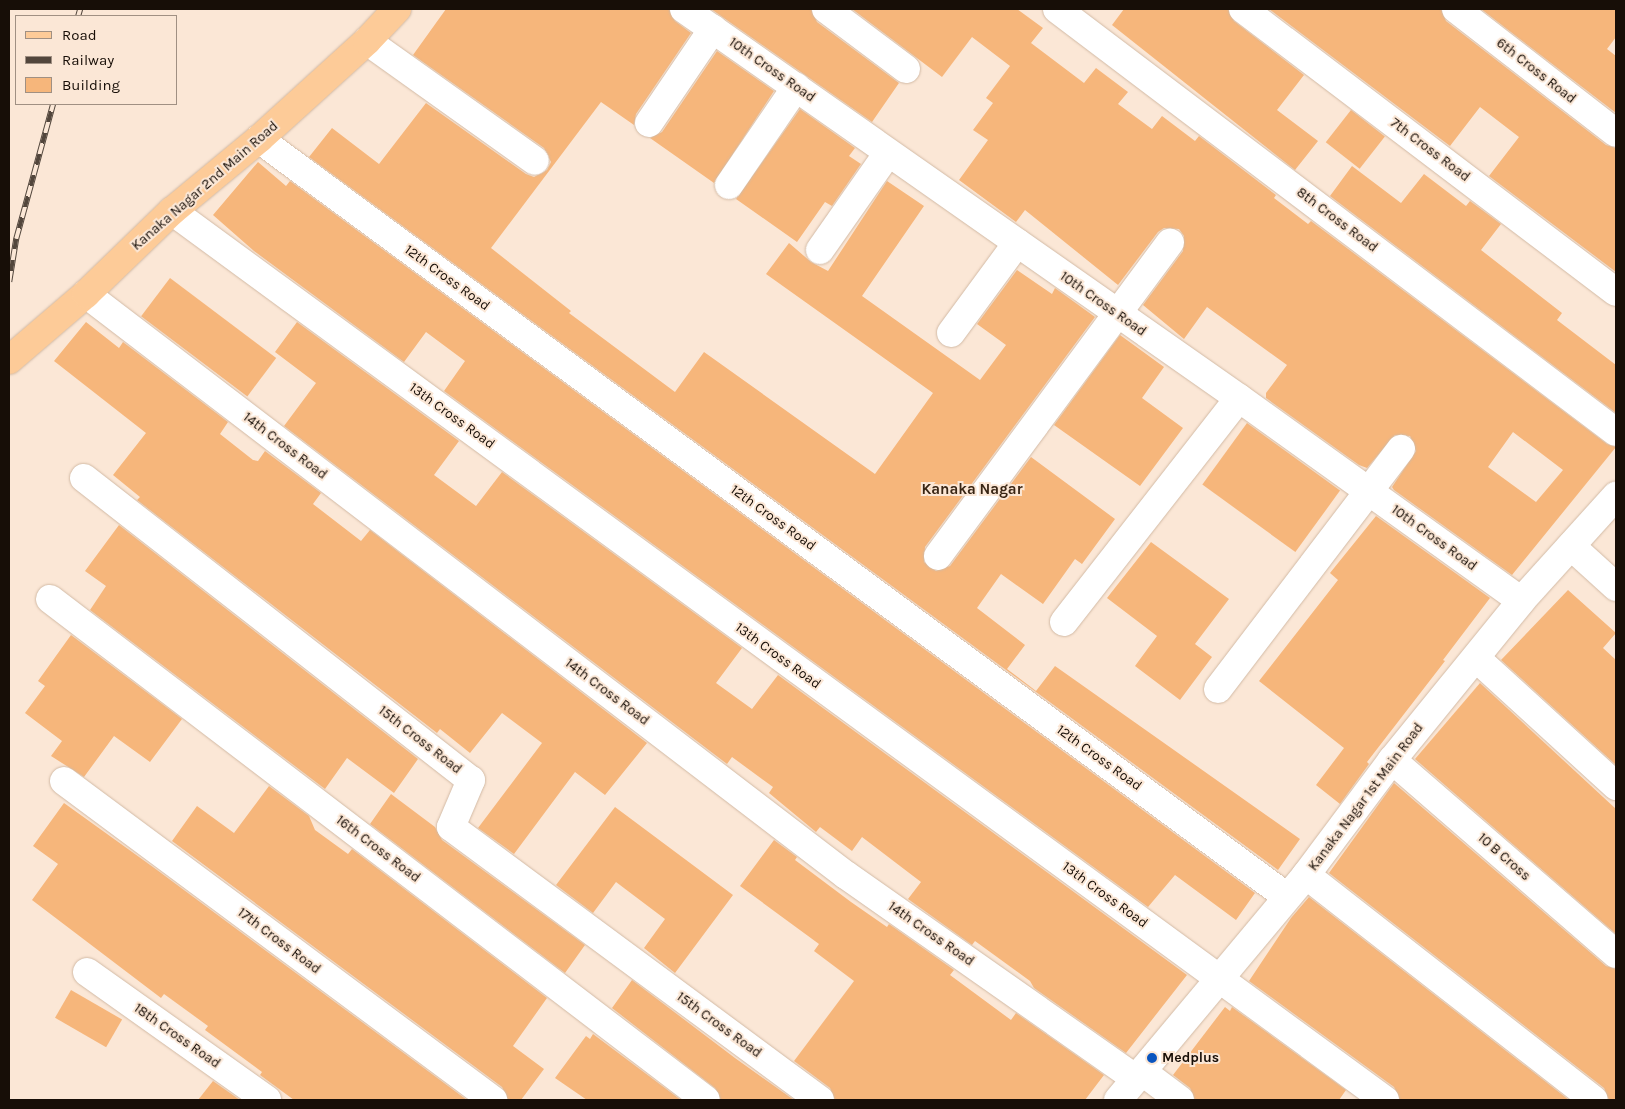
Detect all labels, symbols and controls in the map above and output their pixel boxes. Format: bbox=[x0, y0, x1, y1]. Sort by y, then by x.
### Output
legend bbox=[15, 15, 178, 105]
text: Road bbox=[62, 26, 97, 44]
street label: 10th Cross Road bbox=[726, 34, 818, 106]
street label: 6th Cross Road bbox=[1493, 35, 1579, 107]
text: Railway bbox=[62, 51, 114, 69]
text: Building bbox=[62, 76, 120, 94]
street label: 7th Cross Road bbox=[1387, 115, 1473, 185]
street label: Kanaka Nagar 2nd Main Road bbox=[128, 118, 282, 254]
street label: 8th Cross Road bbox=[1293, 184, 1381, 256]
street label: 12th Cross Road bbox=[401, 241, 493, 315]
street label: 10th Cross Road bbox=[1057, 268, 1149, 340]
street label: 13th Cross Road bbox=[406, 379, 498, 453]
street label: 14th Cross Road bbox=[240, 409, 330, 483]
street label: 12th Cross Road bbox=[727, 481, 819, 555]
district label: Kanaka Nagar bbox=[921, 481, 1023, 499]
street label: 10th Cross Road bbox=[1388, 501, 1480, 575]
street label: 13th Cross Road bbox=[732, 619, 824, 693]
street label: 14th Cross Road bbox=[562, 655, 652, 729]
street label: 15th Cross Road bbox=[375, 702, 465, 778]
street label: Kanaka Nagar 1st Main Road bbox=[1305, 720, 1427, 874]
street label: 12th Cross Road bbox=[1053, 721, 1145, 795]
street label: 16th Cross Road bbox=[333, 812, 423, 886]
street label: 10 B Cross bbox=[1474, 830, 1534, 884]
street label: 13th Cross Road bbox=[1059, 858, 1151, 932]
street label: 14th Cross Road bbox=[885, 898, 977, 970]
street label: 17th Cross Road bbox=[234, 904, 324, 978]
street label: 15th Cross Road bbox=[673, 988, 765, 1062]
street label: 18th Cross Road bbox=[130, 1000, 224, 1072]
place label: Medplus bbox=[1162, 1050, 1219, 1066]
marker: Medplus bbox=[1146, 1052, 1158, 1064]

